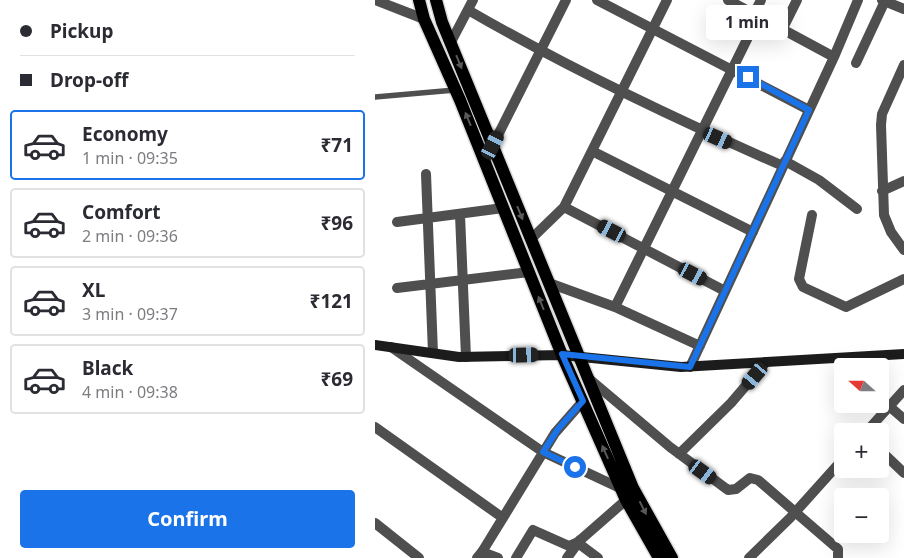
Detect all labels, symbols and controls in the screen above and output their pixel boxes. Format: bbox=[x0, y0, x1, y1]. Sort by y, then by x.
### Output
callout: 1 min bbox=[707, 5, 789, 40]
text: 1 min bbox=[725, 11, 769, 33]
text: Pickup bbox=[50, 18, 113, 44]
one-way arrow bbox=[456, 55, 464, 69]
route end bbox=[737, 66, 759, 88]
text: Drop-off bbox=[50, 67, 129, 93]
one-way arrow bbox=[464, 112, 471, 127]
text: Economy bbox=[82, 121, 168, 147]
icon: car bbox=[22, 123, 67, 168]
car bbox=[701, 125, 734, 151]
car bbox=[479, 128, 506, 162]
text: ₹71 bbox=[320, 132, 353, 158]
text: 1 min · 09:35 bbox=[82, 147, 178, 169]
text: Comfort bbox=[82, 199, 161, 225]
icon: car bbox=[22, 201, 67, 246]
one-way arrow bbox=[517, 205, 525, 220]
text: ₹96 bbox=[320, 210, 353, 236]
car bbox=[595, 218, 628, 244]
text: 2 min · 09:36 bbox=[82, 225, 178, 247]
car bbox=[676, 260, 709, 288]
text: XL bbox=[82, 277, 105, 303]
icon: car bbox=[22, 279, 67, 324]
text: ₹121 bbox=[310, 288, 353, 314]
one-way arrow bbox=[537, 296, 545, 310]
text: 3 min · 09:37 bbox=[82, 303, 178, 325]
car bbox=[508, 347, 539, 363]
text: Black bbox=[82, 355, 133, 381]
icon: car bbox=[22, 357, 67, 402]
north arrow bbox=[834, 358, 889, 412]
map controls bbox=[834, 358, 889, 543]
car bbox=[739, 360, 770, 392]
text: ₹69 bbox=[320, 366, 353, 392]
text: 4 min · 09:38 bbox=[82, 381, 178, 403]
button: + bbox=[834, 423, 889, 478]
one-way arrow bbox=[601, 445, 609, 459]
route start bbox=[564, 456, 586, 478]
car bbox=[686, 457, 719, 487]
button: − bbox=[834, 488, 889, 543]
button: Confirm bbox=[20, 490, 355, 548]
one-way arrow bbox=[639, 501, 647, 515]

